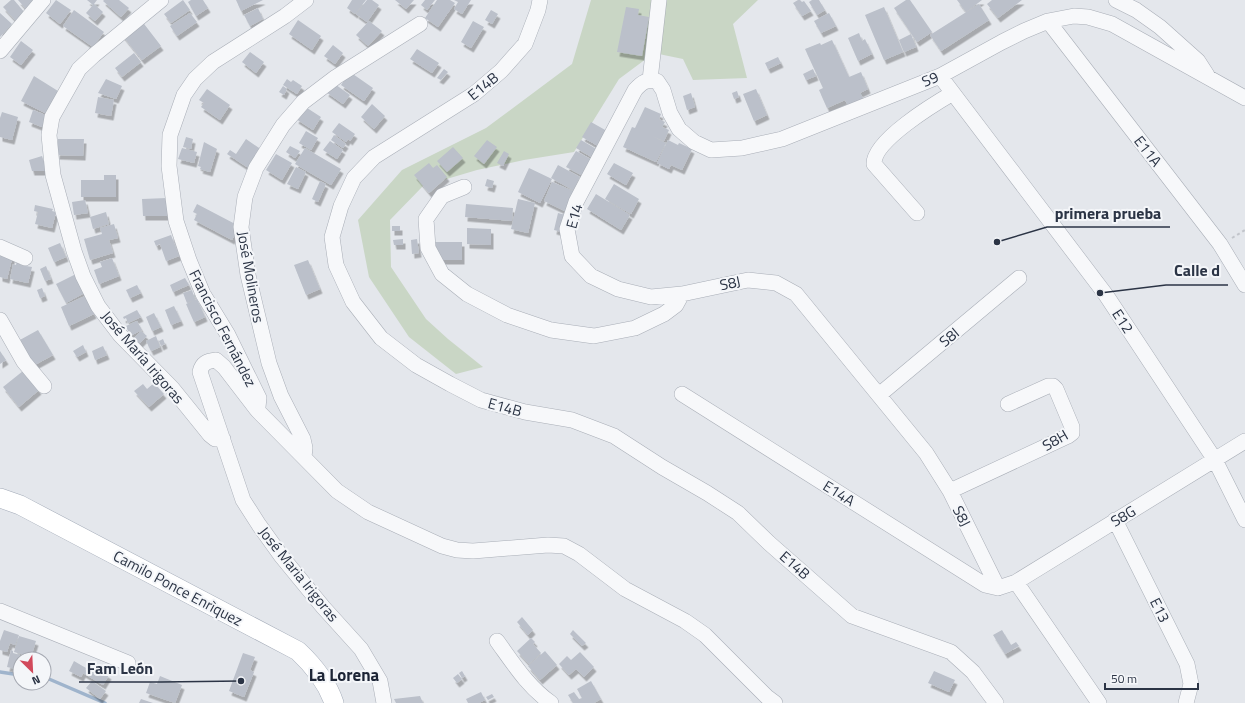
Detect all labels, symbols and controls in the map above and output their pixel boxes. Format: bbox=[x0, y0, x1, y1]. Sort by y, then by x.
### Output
street label: S9 bbox=[918, 65, 942, 93]
street label: E14B bbox=[462, 66, 504, 106]
street label: E11A bbox=[1128, 131, 1168, 172]
callout: primera prueba bbox=[1047, 199, 1170, 227]
street label: E14 bbox=[560, 201, 588, 231]
text: primera prueba bbox=[1055, 201, 1161, 225]
street label: José Molineros bbox=[232, 229, 270, 325]
callout: Calle d bbox=[1166, 257, 1228, 285]
text: Calle d bbox=[1174, 258, 1220, 282]
street label: Francisco Fernández bbox=[183, 265, 263, 391]
street label: S8J bbox=[717, 270, 743, 296]
street label: E12 bbox=[1107, 304, 1139, 338]
street label: José María Irigoras bbox=[96, 305, 190, 409]
street label: S8I bbox=[934, 322, 964, 352]
street label: E14B bbox=[485, 391, 525, 423]
street label: S8H bbox=[1038, 423, 1072, 457]
street label: E14A bbox=[818, 474, 860, 512]
street label: S8G bbox=[1106, 500, 1140, 532]
street label: S8J bbox=[947, 501, 977, 531]
street label: José Maria Irigoras bbox=[253, 521, 345, 627]
street label: Camilo Ponce Enrìquez bbox=[109, 544, 247, 632]
street label: E14B bbox=[774, 545, 816, 585]
street label: E13 bbox=[1144, 594, 1176, 626]
north arrow bbox=[12, 651, 52, 691]
callout: Fam León bbox=[79, 654, 161, 682]
text: Fam León bbox=[87, 656, 153, 680]
district label: La Lorena bbox=[309, 662, 380, 688]
scale bar bbox=[1105, 665, 1198, 691]
text: 50 m bbox=[1111, 669, 1137, 688]
text: N bbox=[29, 671, 43, 689]

